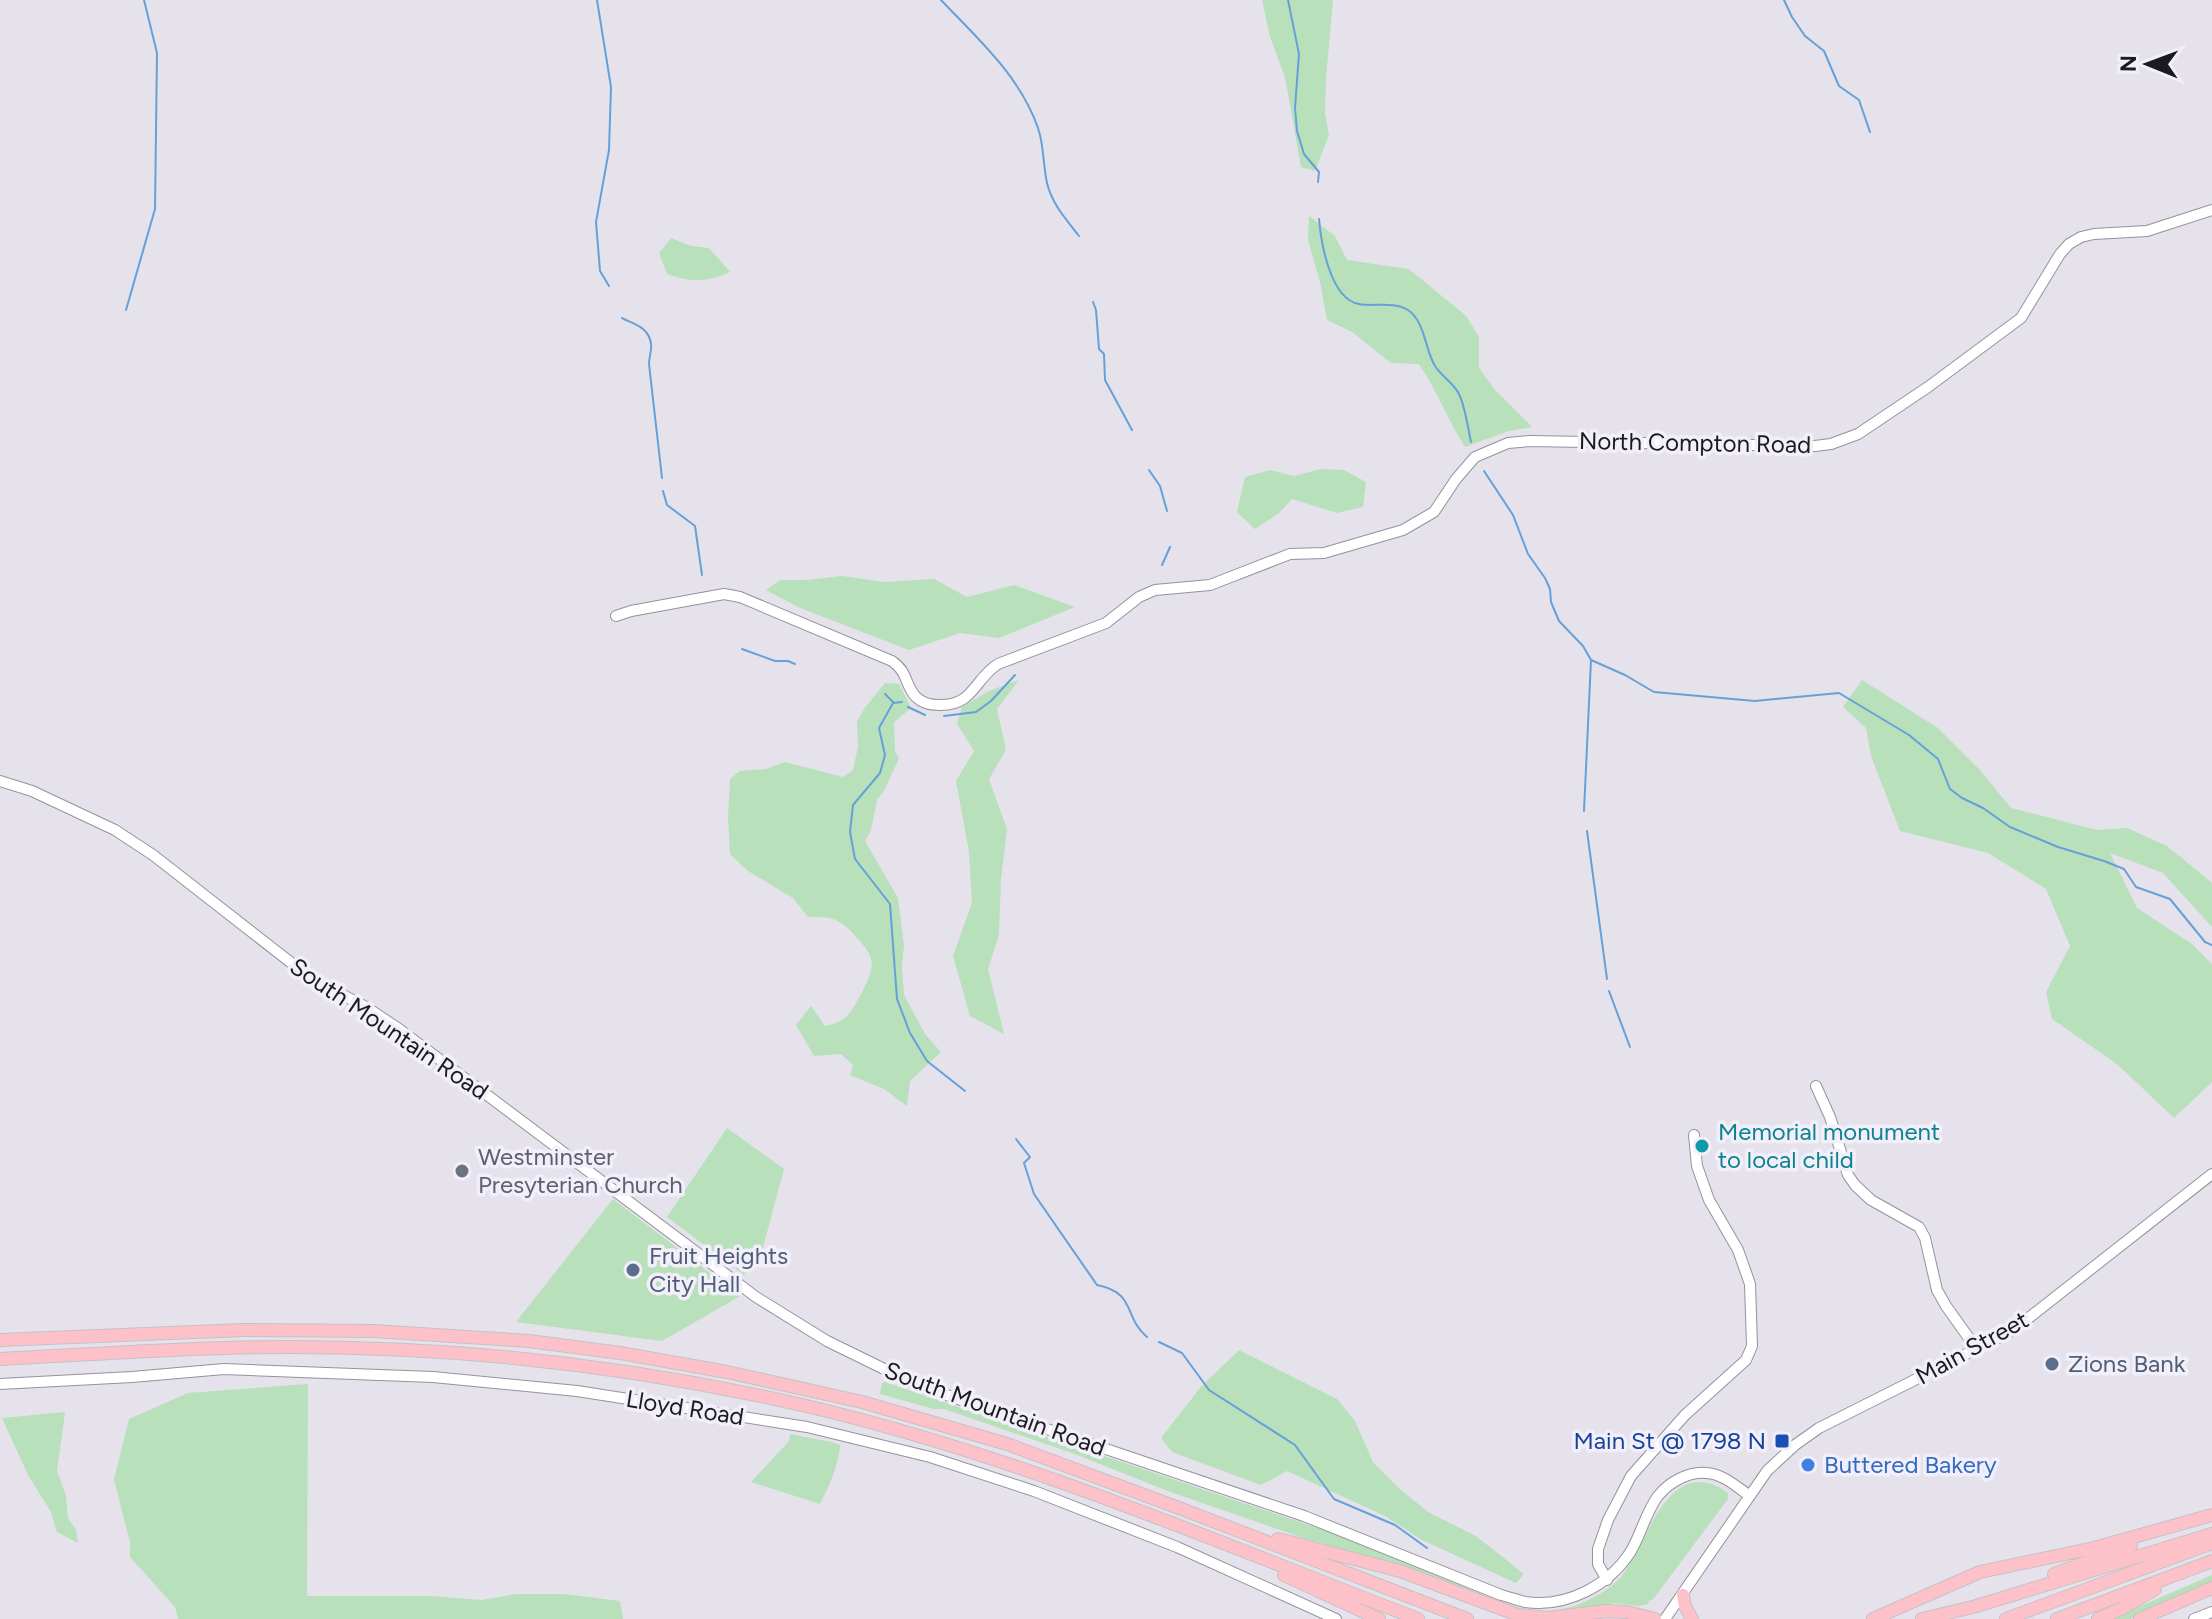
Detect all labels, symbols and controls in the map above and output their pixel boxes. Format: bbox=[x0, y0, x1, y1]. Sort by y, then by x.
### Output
north arrow bbox=[2108, 24, 2188, 104]
text: N bbox=[2115, 55, 2142, 72]
street label: North Compton Road bbox=[1579, 426, 1811, 459]
street label: South Mountain Road bbox=[285, 951, 494, 1106]
place label: Memorial monument to local child bbox=[1718, 1117, 1940, 1174]
marker: Memorial monument to local child bbox=[1693, 1137, 1711, 1155]
place label: Westminster Presyterian Church bbox=[478, 1142, 683, 1199]
marker: Westminster Presyterian Church bbox=[453, 1162, 471, 1180]
place label: Fruit Heights City Hall bbox=[649, 1241, 788, 1298]
marker: Fruit Heights City Hall bbox=[624, 1261, 642, 1279]
street label: Main Street bbox=[1910, 1305, 2033, 1390]
place label: Zions Bank bbox=[2068, 1349, 2186, 1378]
street label: South Mountain Road bbox=[881, 1355, 1110, 1462]
marker: Zions Bank bbox=[2043, 1355, 2061, 1373]
street label: Lloyd Road bbox=[624, 1384, 746, 1431]
place label: Main St @ 1798 N bbox=[1574, 1426, 1766, 1455]
marker: Main St @ 1798 N bbox=[1773, 1432, 1791, 1450]
place label: Buttered Bakery bbox=[1824, 1450, 1997, 1479]
marker: Buttered Bakery bbox=[1799, 1456, 1817, 1474]

